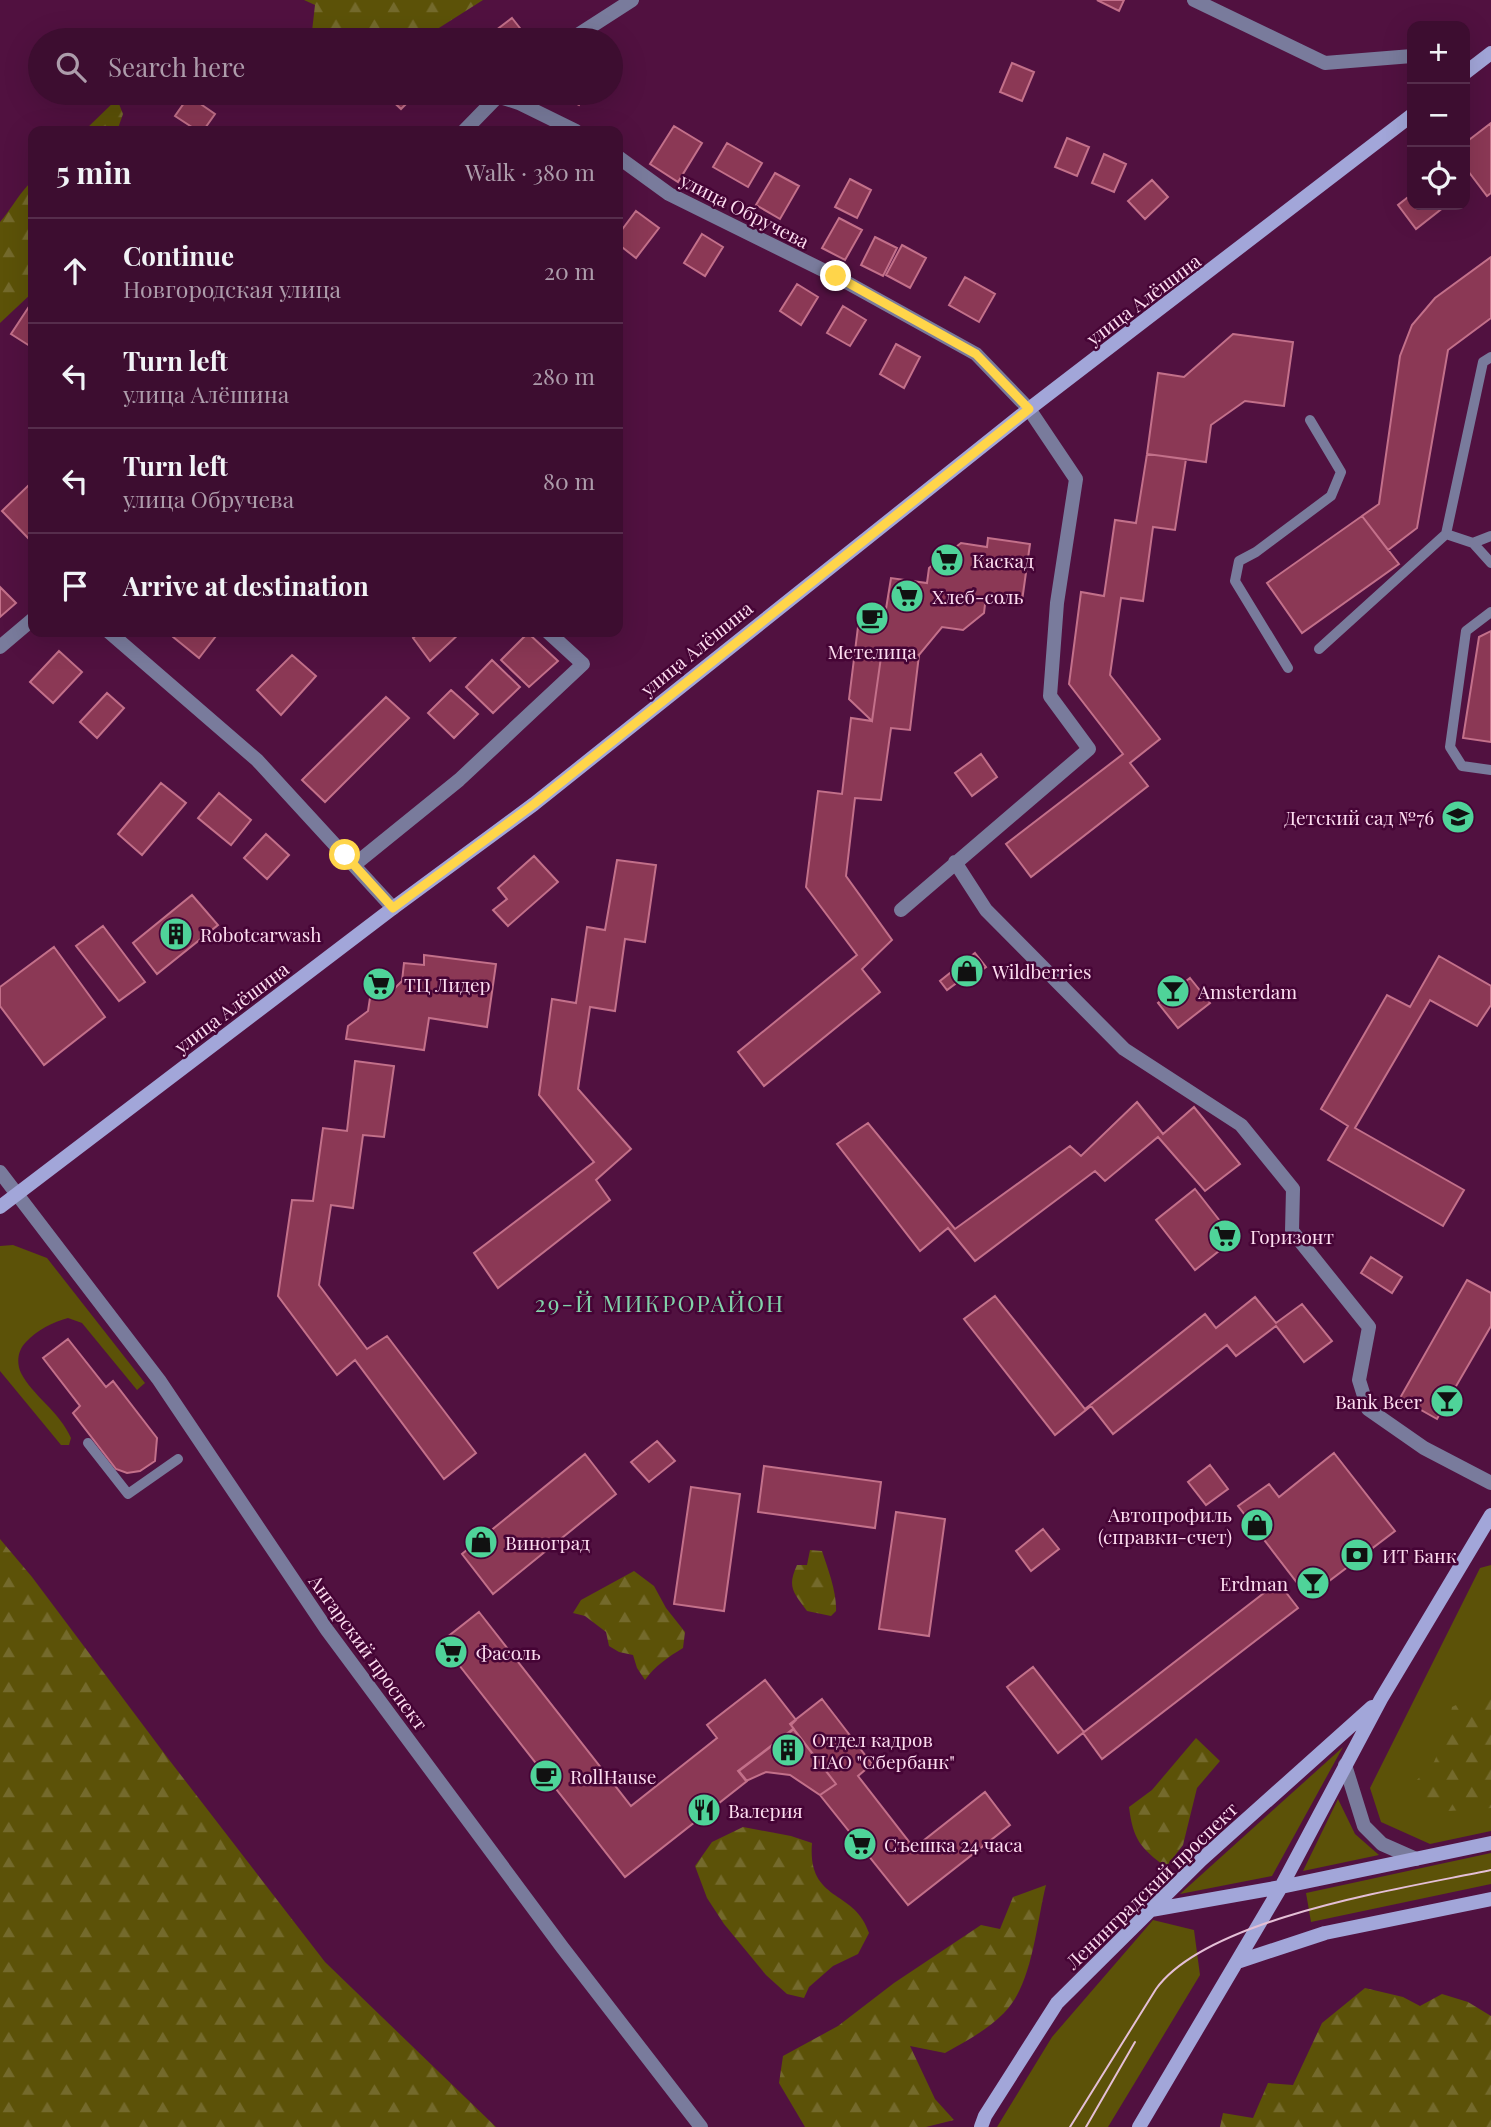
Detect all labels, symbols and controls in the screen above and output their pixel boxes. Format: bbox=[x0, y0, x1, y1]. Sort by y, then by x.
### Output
map controls bbox=[1407, 21, 1470, 210]
button: + bbox=[1407, 21, 1470, 84]
search box bbox=[28, 28, 623, 105]
icon: search bbox=[52, 48, 90, 86]
text: Search here bbox=[108, 49, 245, 84]
button: − bbox=[1407, 84, 1470, 147]
button: locate bbox=[1407, 147, 1470, 210]
text: 5 min bbox=[56, 152, 131, 192]
text: Walk · 380 m bbox=[465, 156, 595, 187]
street label: улица Обручева bbox=[675, 166, 814, 254]
text: Continue bbox=[123, 238, 234, 273]
street label: улица Алёшина bbox=[1080, 247, 1206, 351]
icon: ahead bbox=[56, 252, 94, 290]
text: 20 m bbox=[544, 255, 595, 286]
route end bbox=[820, 260, 851, 291]
text: Новгородская улица bbox=[123, 273, 341, 304]
text: Turn left bbox=[123, 343, 228, 378]
icon: left bbox=[56, 357, 94, 395]
text: 280 m bbox=[532, 360, 595, 391]
text: улица Алёшина bbox=[123, 378, 289, 409]
text: Turn left bbox=[123, 448, 228, 483]
icon: left bbox=[56, 462, 94, 500]
text: 80 m bbox=[543, 465, 595, 496]
text: улица Обручева bbox=[123, 483, 294, 514]
supermarket icon: Каскад bbox=[928, 541, 966, 579]
place label: Каскад bbox=[972, 547, 1034, 573]
icon: arrive bbox=[56, 567, 94, 605]
text: Arrive at destination bbox=[123, 568, 369, 603]
supermarket icon: Хлеб-соль bbox=[888, 577, 926, 615]
place label: Хлеб-соль bbox=[932, 583, 1024, 609]
street label: улица Алёшина bbox=[634, 594, 758, 702]
cafe icon: Метелица bbox=[853, 599, 891, 637]
place label: Метелица bbox=[827, 638, 917, 664]
school or university icon: Детский сад №76 bbox=[1439, 798, 1477, 836]
place label: Детский сад №76 bbox=[1284, 804, 1434, 830]
route start bbox=[329, 839, 360, 870]
building icon: Robotcarwash bbox=[157, 915, 195, 953]
place label: Robotcarwash bbox=[200, 921, 321, 947]
shop icon: Wildberries bbox=[948, 952, 986, 990]
street label: улица Алёшина bbox=[168, 955, 294, 1059]
place label: Wildberries bbox=[991, 958, 1091, 984]
supermarket icon: ТЦ Лидер bbox=[360, 965, 398, 1003]
place label: ТЦ Лидер bbox=[404, 971, 491, 997]
bar icon: Amsterdam bbox=[1154, 972, 1192, 1010]
place label: Amsterdam bbox=[1197, 978, 1297, 1004]
supermarket icon: Горизонт bbox=[1206, 1217, 1244, 1255]
place label: Горизонт bbox=[1250, 1223, 1334, 1249]
district label: 29-Й МИКРОРАЙОН bbox=[535, 1287, 785, 1318]
bar icon: Bank Beer bbox=[1428, 1382, 1466, 1420]
place label: Bank Beer bbox=[1335, 1388, 1423, 1414]
place label: Автопрофиль (справки-счет) bbox=[1098, 1501, 1232, 1549]
shop icon: Автопрофиль (справки-счет) bbox=[1238, 1506, 1276, 1544]
shop icon: Виноград bbox=[462, 1523, 500, 1561]
place label: Виноград bbox=[505, 1529, 590, 1555]
bank icon: ИТ Банк bbox=[1338, 1536, 1376, 1574]
place label: ИТ Банк bbox=[1382, 1542, 1457, 1568]
bar icon: Erdman bbox=[1294, 1564, 1332, 1602]
street label: Ангарский проспект bbox=[303, 1568, 434, 1735]
place label: Erdman bbox=[1220, 1570, 1289, 1596]
supermarket icon: Фасоль bbox=[432, 1633, 470, 1671]
place label: Фасоль bbox=[476, 1639, 541, 1665]
place label: Отдел кадров ПАО "Сбербанк" bbox=[812, 1726, 955, 1774]
building icon: Отдел кадров ПАО "Сбербанк" bbox=[769, 1731, 807, 1769]
cafe icon: RollHause bbox=[527, 1757, 565, 1795]
place label: RollHause bbox=[570, 1763, 656, 1789]
restaurant icon: Валерия bbox=[685, 1791, 723, 1829]
street label: Ленинградский проспект bbox=[1058, 1796, 1243, 1975]
place label: Валерия bbox=[728, 1797, 803, 1823]
supermarket icon: Съешка 24 часа bbox=[841, 1825, 879, 1863]
place label: Съешка 24 часа bbox=[884, 1831, 1023, 1857]

